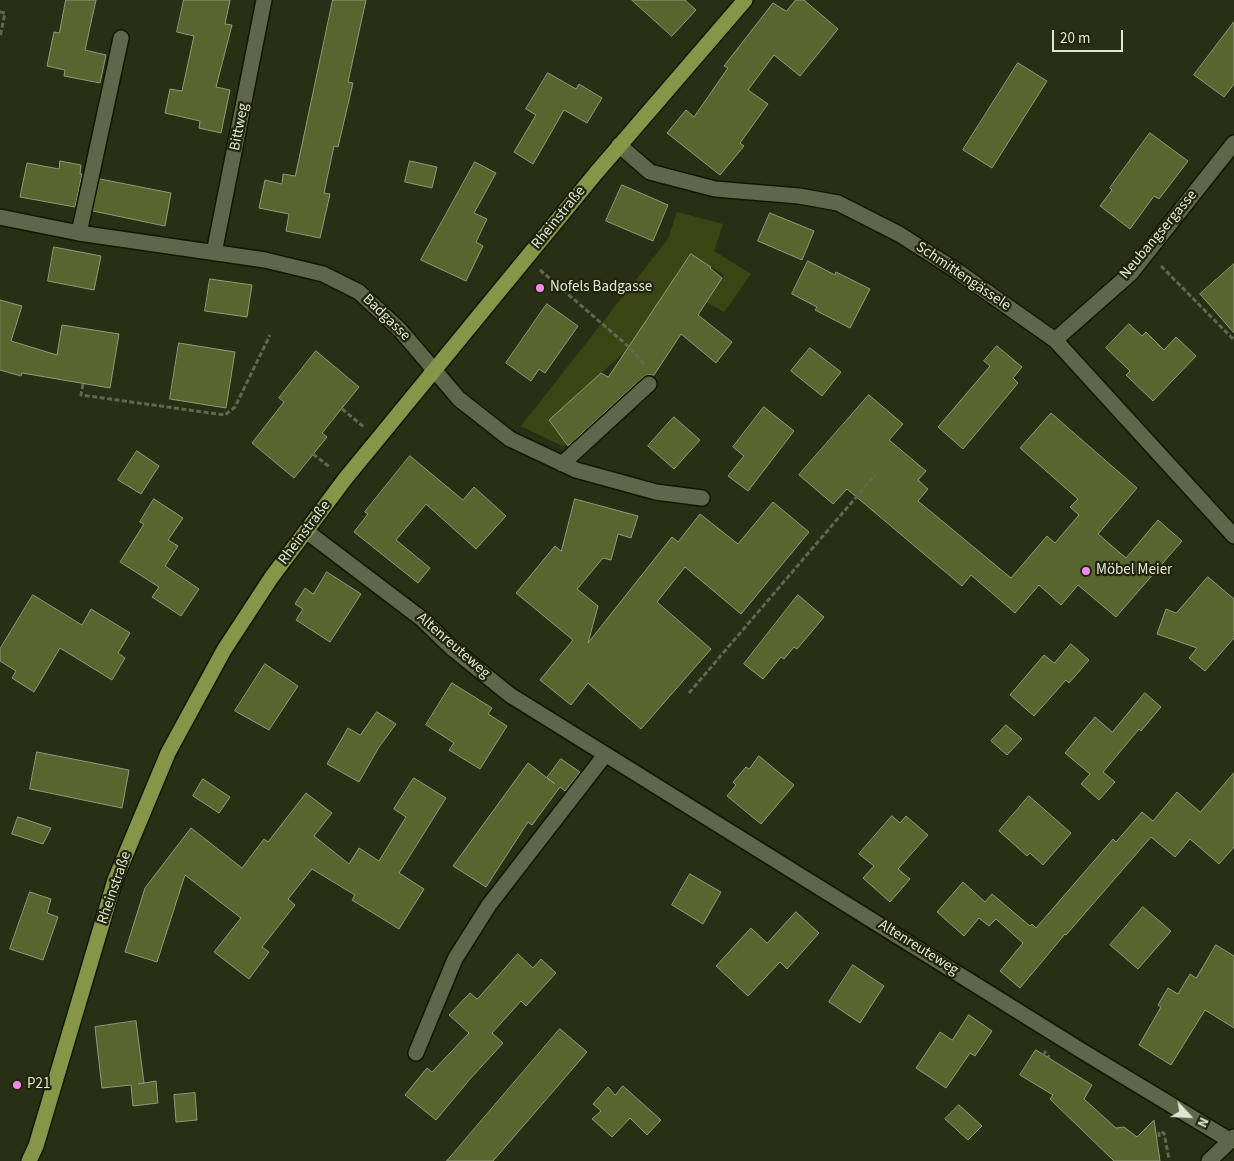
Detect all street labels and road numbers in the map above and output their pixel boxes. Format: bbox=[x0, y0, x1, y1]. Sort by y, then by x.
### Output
street label: Bittweg bbox=[227, 102, 253, 152]
street label: Rheinstraße bbox=[528, 183, 590, 253]
street label: Neubangsergasse bbox=[1117, 187, 1201, 283]
street label: Schmittengässele bbox=[912, 239, 1014, 315]
street label: Badgasse bbox=[358, 291, 414, 345]
street label: Rheinstraße bbox=[275, 497, 335, 569]
street label: Altenreuteweg bbox=[413, 609, 493, 683]
street label: Rheinstraße bbox=[94, 849, 136, 927]
street label: Altenreuteweg bbox=[875, 916, 961, 980]

